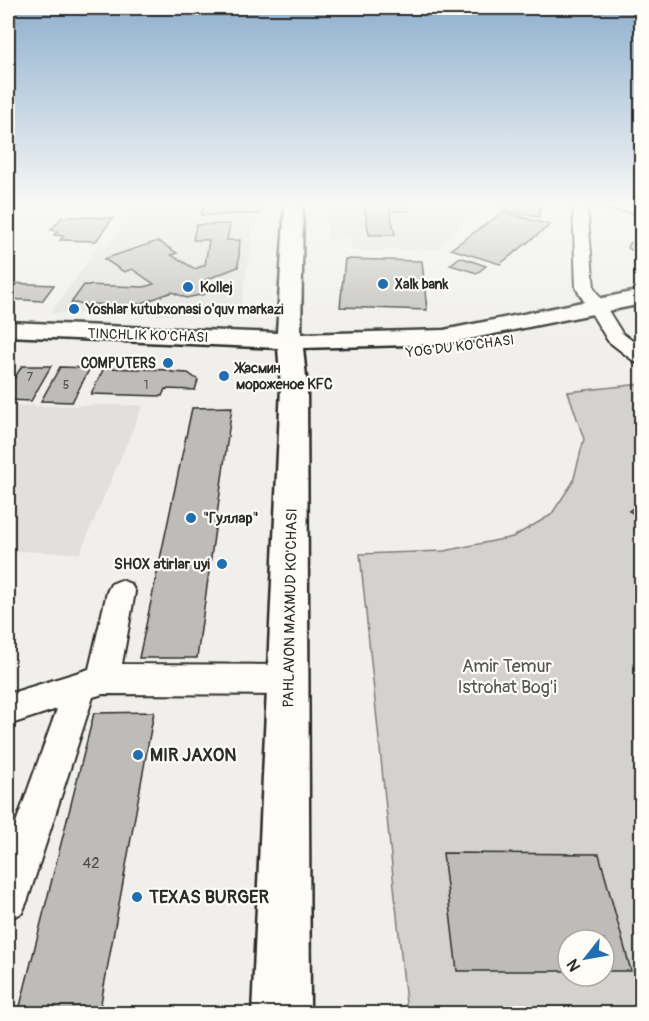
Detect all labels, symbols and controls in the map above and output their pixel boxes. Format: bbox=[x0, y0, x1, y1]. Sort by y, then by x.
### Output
place label: Xalk bank bbox=[395, 276, 449, 293]
marker: Xalk bank bbox=[376, 277, 390, 291]
place label: Kollej bbox=[200, 279, 233, 296]
marker: Kollej bbox=[181, 280, 195, 294]
place label: Yoshlar kutubxonasi o'quv markazi bbox=[85, 301, 284, 318]
marker: Yoshlar kutubxonasi o'quv markazi bbox=[67, 302, 81, 316]
street label: TINCHLIK KO'CHASI bbox=[87, 325, 209, 346]
street label: YOG'DU KO'CHASI bbox=[404, 331, 515, 362]
place label: COMPUTERS bbox=[81, 355, 156, 372]
marker: COMPUTERS bbox=[161, 356, 175, 370]
place label: Жасмин мороженое KFC bbox=[233, 360, 333, 393]
marker: Жасмин мороженое KFC bbox=[217, 369, 231, 383]
house number: 7 bbox=[27, 370, 34, 385]
house number: 5 bbox=[63, 378, 69, 393]
house number: 1 bbox=[144, 378, 148, 393]
street label: PAHLAVON MAXMUD KO'CHASI bbox=[279, 508, 302, 708]
place label: "Гуллар" bbox=[203, 509, 259, 528]
marker: "Гуллар" bbox=[184, 511, 198, 525]
place label: SHOX atirlar uyi bbox=[114, 555, 210, 574]
marker: SHOX atirlar uyi bbox=[215, 557, 229, 571]
park label: Amir Temur Istrohat Bog'i bbox=[457, 655, 557, 699]
place label: MIR JAXON bbox=[150, 744, 236, 767]
marker: MIR JAXON bbox=[131, 748, 145, 762]
house number: 42 bbox=[82, 854, 100, 873]
place label: TEXAS BURGER bbox=[148, 886, 269, 909]
marker: TEXAS BURGER bbox=[130, 890, 144, 904]
north arrow bbox=[556, 928, 616, 988]
text: N bbox=[563, 955, 585, 975]

